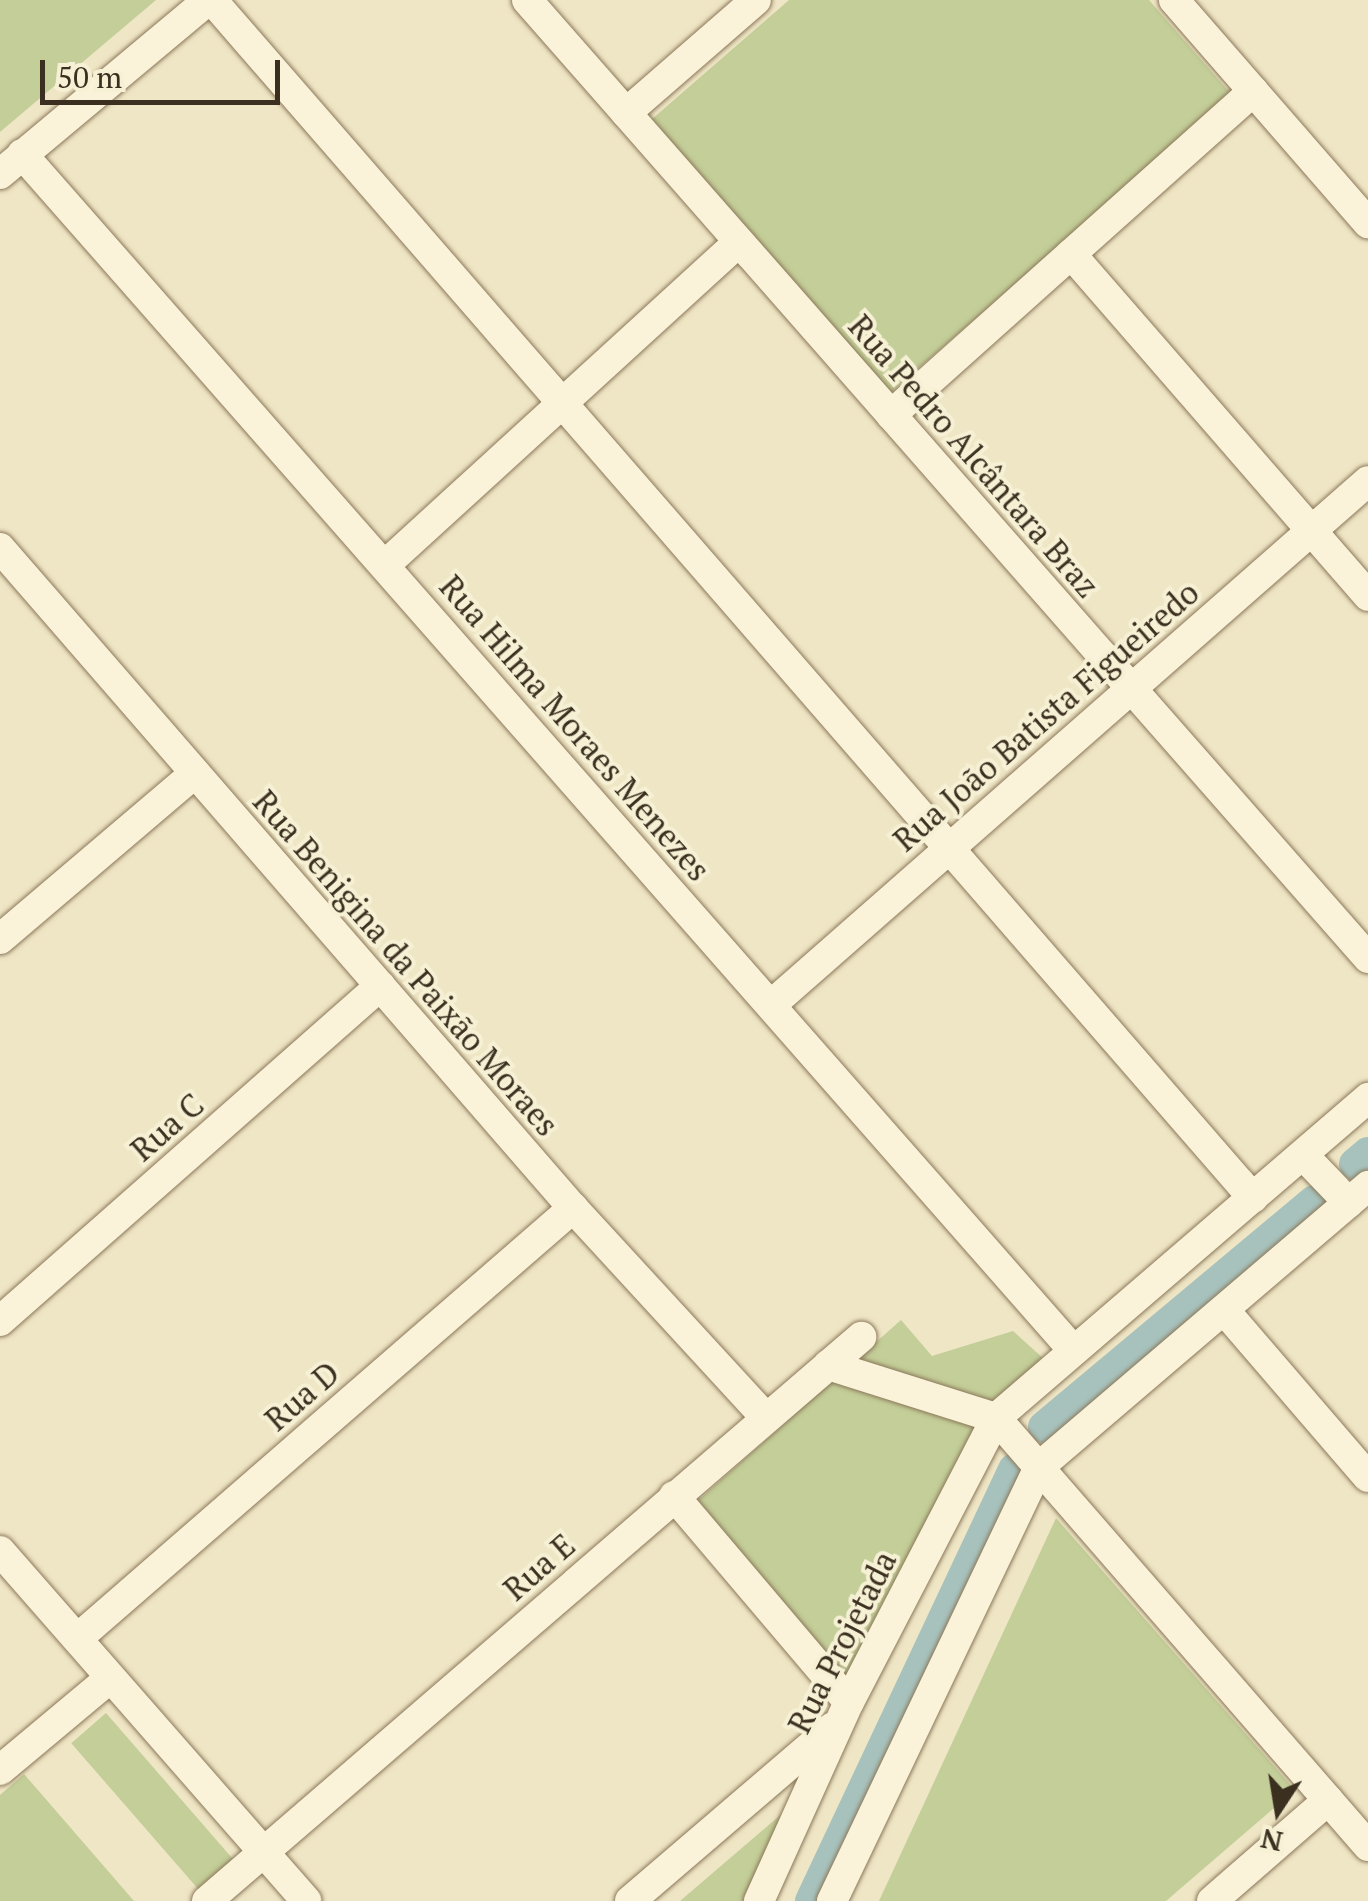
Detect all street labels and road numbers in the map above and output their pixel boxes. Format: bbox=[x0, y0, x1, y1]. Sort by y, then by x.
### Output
street label: Rua Pedro Alcântara Braz bbox=[841, 307, 1107, 605]
street label: Rua Hilma Moraes Menezes bbox=[432, 567, 718, 889]
street label: Rua João Batista Figueiredo bbox=[886, 573, 1206, 859]
street label: Rua Benigina da Paixão Moraes bbox=[245, 782, 567, 1144]
street label: Rua C bbox=[123, 1085, 211, 1169]
street label: Rua D bbox=[257, 1354, 347, 1438]
street label: Rua E bbox=[496, 1526, 582, 1608]
street label: Rua Projetada bbox=[780, 1545, 904, 1739]

